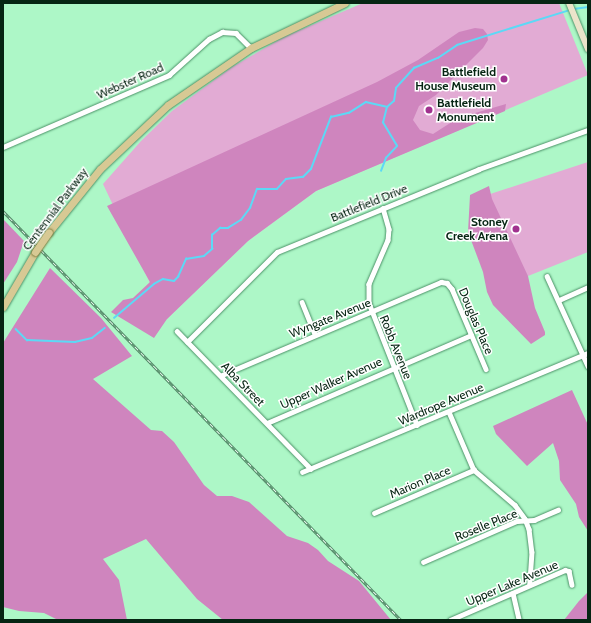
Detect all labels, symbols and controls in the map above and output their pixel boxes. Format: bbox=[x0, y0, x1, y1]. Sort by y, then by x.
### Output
street label: Webster Road bbox=[94, 60, 166, 102]
place label: Battlefield House Museum bbox=[415, 65, 496, 93]
marker: Battlefield House Museum bbox=[499, 74, 509, 84]
place label: Battlefield Monument bbox=[437, 96, 494, 124]
marker: Battlefield Monument bbox=[424, 105, 434, 115]
street label: Centennial Parkway bbox=[19, 165, 91, 253]
street label: Battlefield Drive bbox=[329, 181, 409, 225]
place label: Stoney Creek Arena bbox=[446, 215, 508, 243]
marker: Stoney Creek Arena bbox=[511, 224, 521, 234]
street label: Douglas Place bbox=[456, 286, 496, 356]
street label: Wyngate Avenue bbox=[287, 295, 373, 341]
street label: Robb Avenue bbox=[377, 313, 415, 381]
street label: Upper Walker Avenue bbox=[278, 354, 384, 412]
street label: Alba Street bbox=[218, 359, 268, 409]
street label: Wardrope Avenue bbox=[396, 380, 486, 428]
street label: Marion Place bbox=[387, 463, 453, 501]
street label: Roselle Place bbox=[453, 506, 519, 544]
street label: Upper Lake Avenue bbox=[464, 557, 560, 609]

